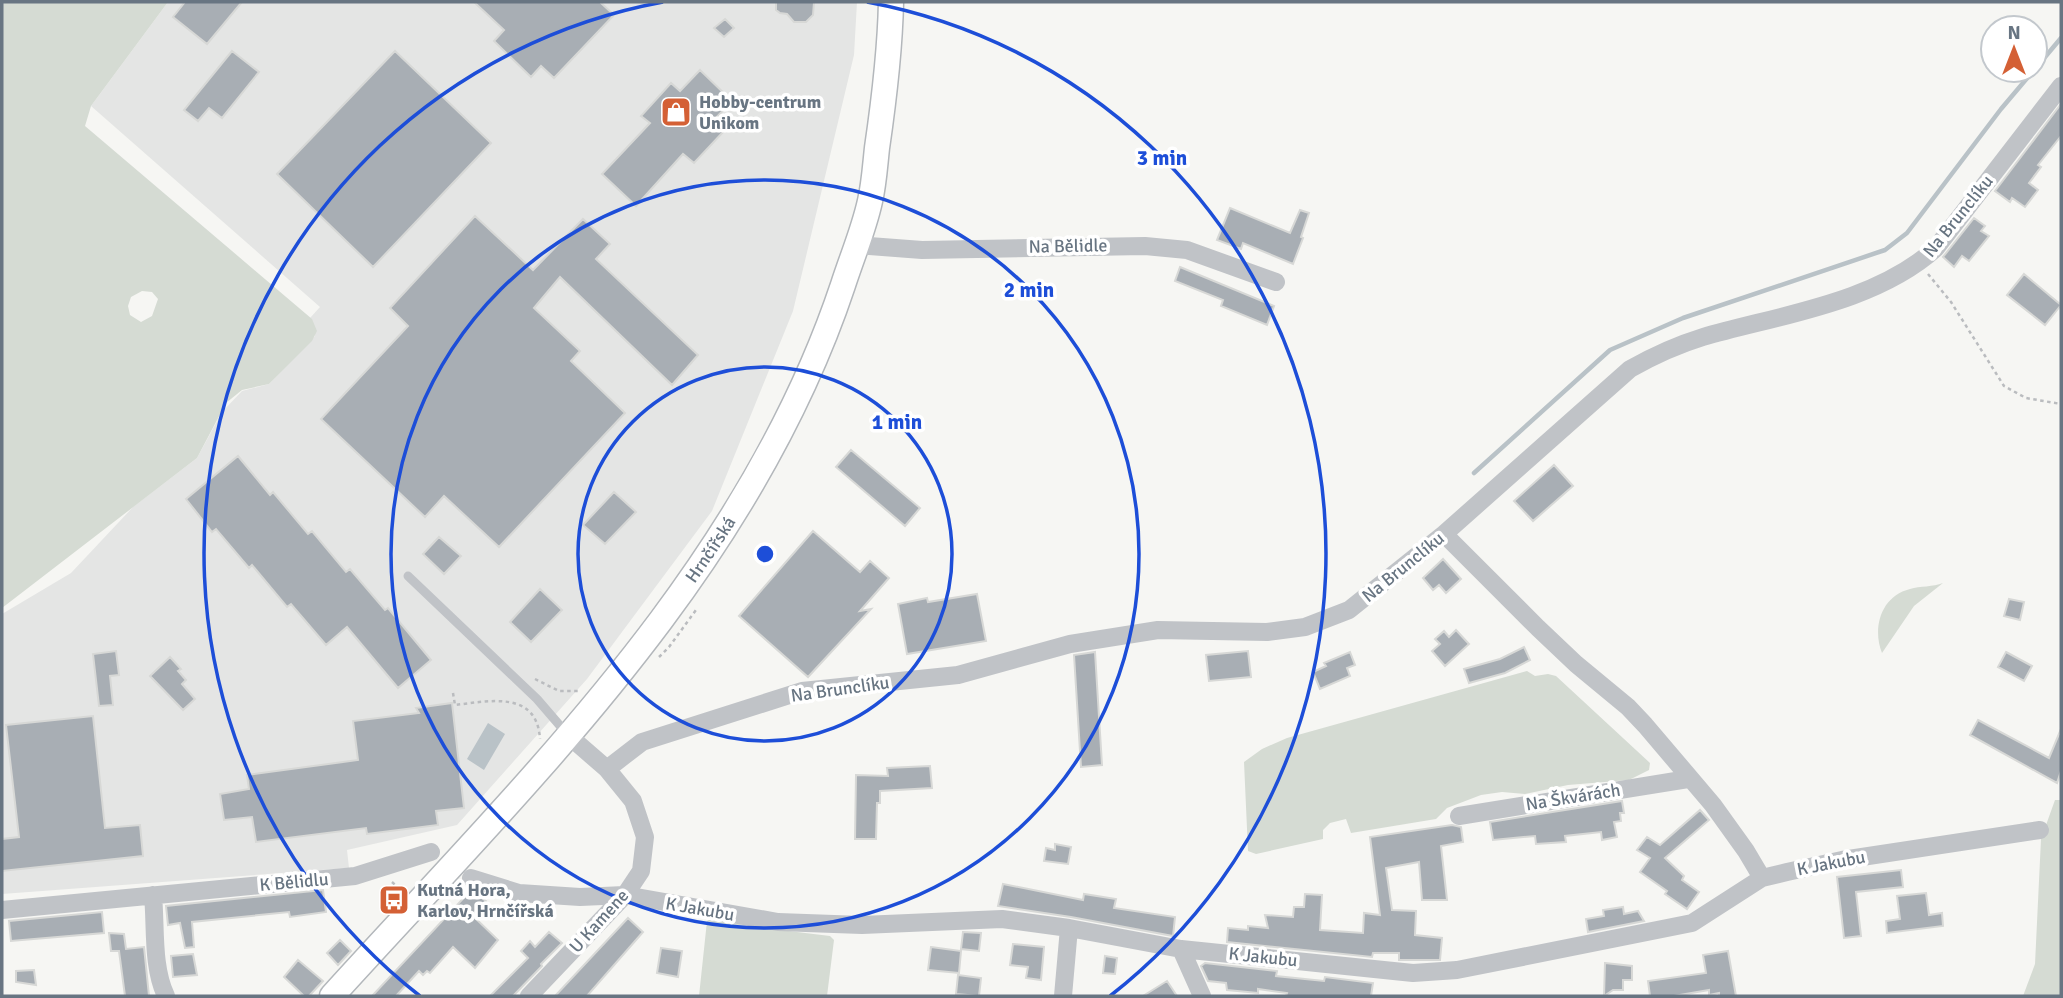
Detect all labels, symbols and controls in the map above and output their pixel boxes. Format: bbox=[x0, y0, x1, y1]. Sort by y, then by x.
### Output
north arrow bbox=[1979, 14, 2049, 84]
text: N bbox=[2007, 21, 2021, 45]
place label: Hobby-centrum Unikom bbox=[699, 91, 821, 134]
shop icon: Hobby-centrum Unikom bbox=[659, 95, 693, 129]
text: 3 min bbox=[1137, 145, 1187, 171]
street label: Na Brunclíku bbox=[1918, 170, 1998, 262]
street label: Na Bělidle bbox=[1028, 234, 1108, 258]
text: 2 min bbox=[1004, 277, 1054, 303]
text: 1 min bbox=[872, 409, 922, 435]
street label: Hrnčířská bbox=[681, 512, 740, 587]
street label: Na Brunclíku bbox=[1357, 527, 1449, 607]
centre of rings bbox=[753, 542, 777, 566]
street label: Na Brunclíku bbox=[789, 671, 891, 707]
street label: Na Škvárách bbox=[1524, 779, 1622, 815]
street label: K Jakubu bbox=[1795, 846, 1867, 880]
street label: K Bělidlu bbox=[259, 868, 329, 896]
place label: Kutná Hora, Karlov, Hrnčířská bbox=[417, 879, 554, 922]
bus stop icon: Kutná Hora, Karlov, Hrnčířská bbox=[377, 883, 411, 917]
street label: U Kamene bbox=[565, 885, 633, 957]
street label: K Jakubu bbox=[664, 892, 736, 926]
street label: K Jakubu bbox=[1227, 942, 1299, 972]

